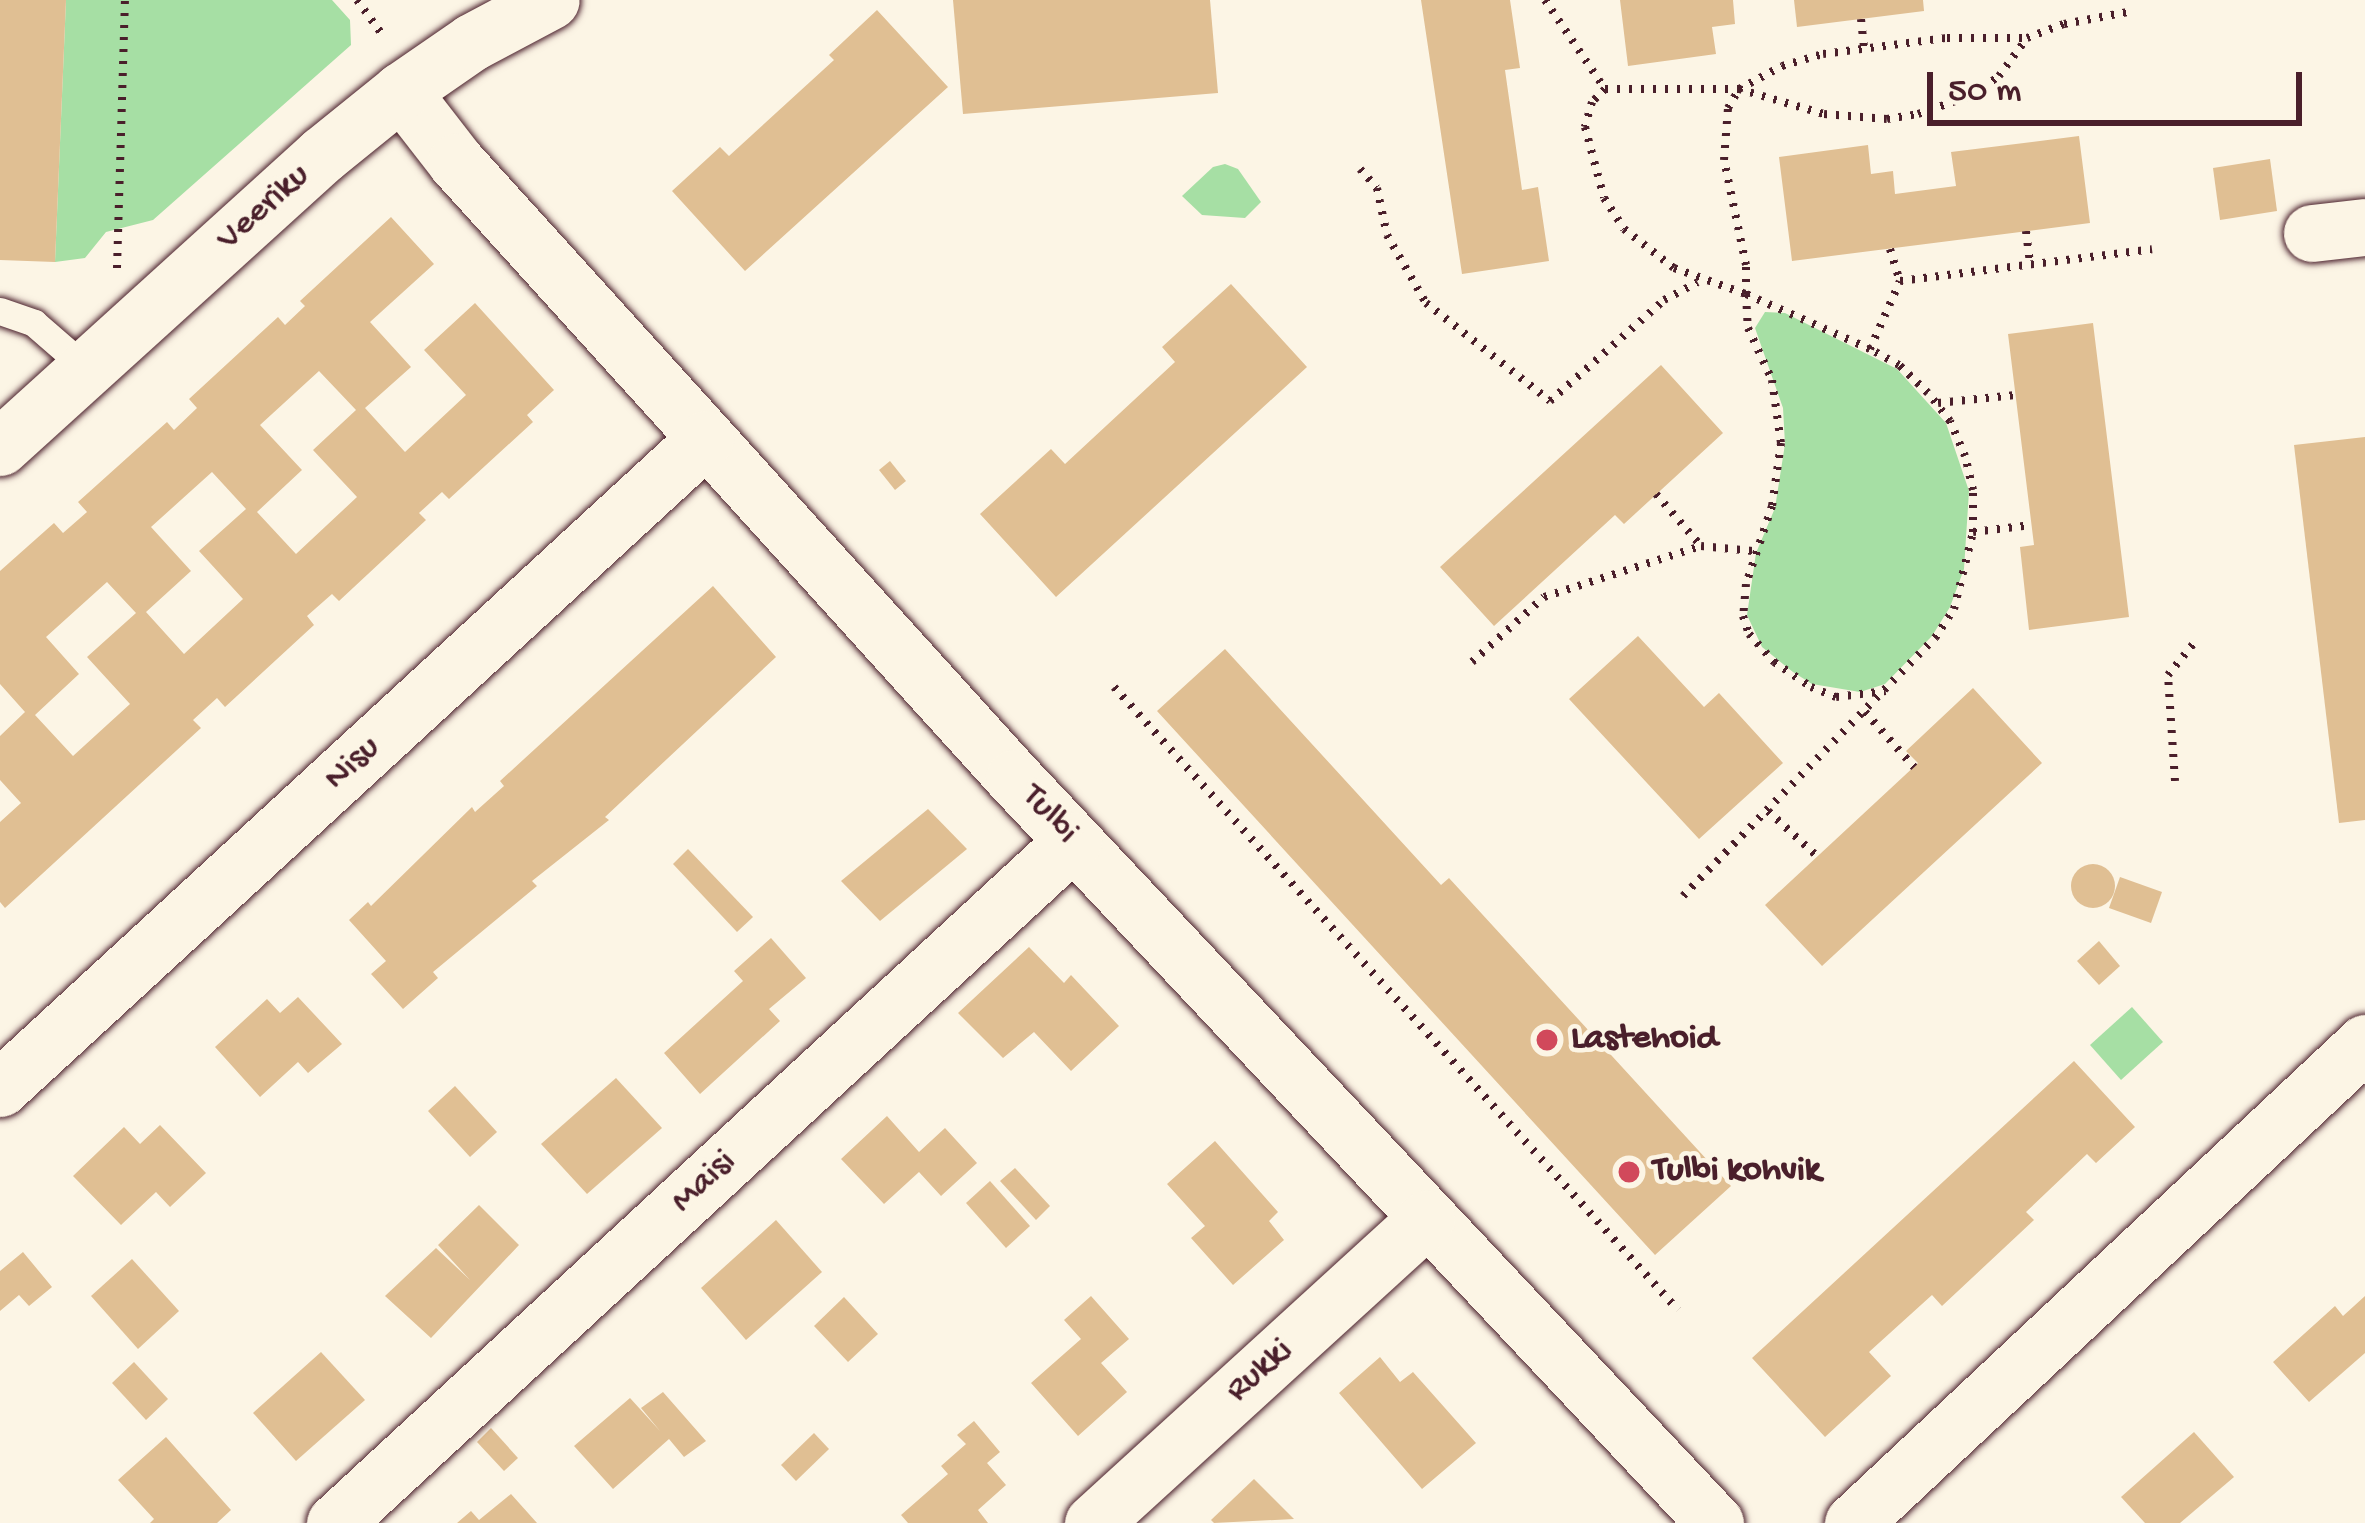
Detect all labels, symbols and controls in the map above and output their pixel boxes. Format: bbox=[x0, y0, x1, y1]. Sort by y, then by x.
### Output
scale bar bbox=[1933, 48, 2308, 122]
text: 50 m bbox=[1948, 71, 2021, 114]
street label: Veeriku bbox=[208, 155, 320, 261]
street label: Nisu bbox=[316, 727, 390, 801]
street label: Tulbi bbox=[1011, 776, 1087, 854]
place label: Lastehoid bbox=[1571, 1018, 1718, 1062]
marker: Lastehoid bbox=[1534, 1027, 1560, 1053]
street label: Maisi bbox=[662, 1141, 746, 1223]
place label: Tulbi kohvik bbox=[1653, 1150, 1821, 1194]
marker: Tulbi kohvik bbox=[1616, 1159, 1642, 1185]
street label: Rukki bbox=[1217, 1330, 1303, 1412]

